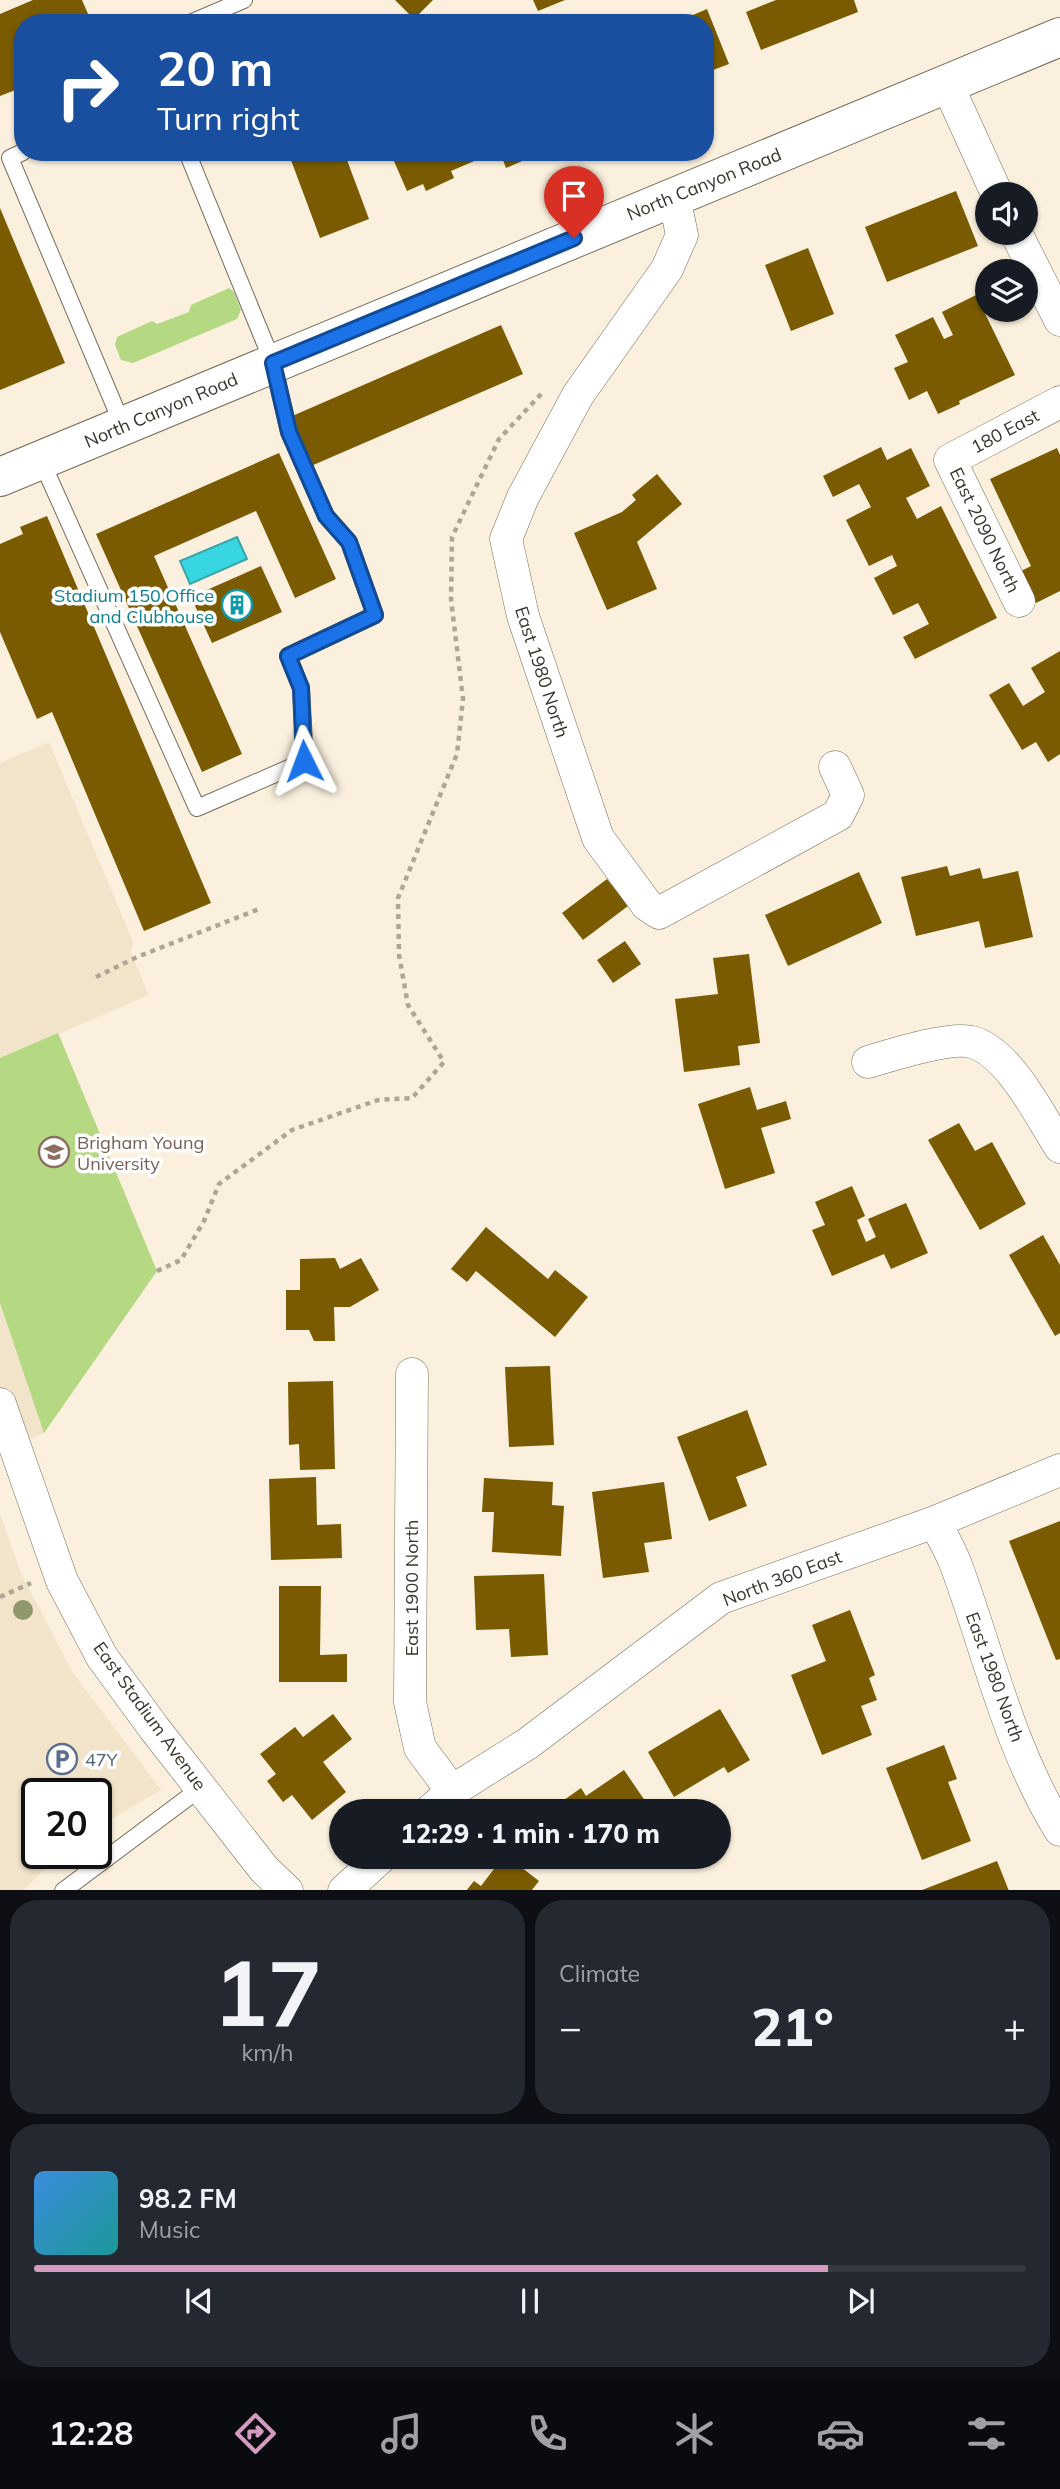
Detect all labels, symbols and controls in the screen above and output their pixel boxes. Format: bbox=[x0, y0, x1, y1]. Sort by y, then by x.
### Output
text: 20 m bbox=[157, 37, 273, 98]
icon: right bbox=[42, 42, 133, 133]
text: Turn right bbox=[157, 98, 300, 138]
street label: North Canyon Road bbox=[623, 142, 785, 226]
pin bbox=[544, 166, 604, 238]
icon: arrive bbox=[555, 177, 593, 215]
map controls bbox=[975, 182, 1038, 322]
button: sound bbox=[975, 182, 1038, 245]
button: layers bbox=[975, 259, 1038, 322]
street label: North Canyon Road bbox=[81, 367, 241, 453]
street label: 180 East bbox=[967, 404, 1043, 458]
street label: East 2090 North bbox=[945, 464, 1025, 596]
place label: Stadium 150 Office and Clubhouse bbox=[54, 584, 214, 628]
building icon: Stadium 150 Office and Clubhouse bbox=[220, 588, 254, 622]
street label: East 1980 North bbox=[510, 604, 574, 740]
position arrow bbox=[267, 724, 341, 798]
place label: Brigham Young University bbox=[77, 1131, 204, 1175]
school or university icon: Brigham Young University bbox=[37, 1135, 71, 1169]
street label: East 1900 North bbox=[400, 1520, 423, 1656]
street label: North 360 East bbox=[719, 1545, 845, 1611]
street label: East 1980 North bbox=[961, 1609, 1029, 1745]
street label: East Stadium Avenue bbox=[88, 1637, 212, 1795]
parking icon: 47Y bbox=[45, 1742, 79, 1776]
place label: 47Y bbox=[85, 1748, 119, 1771]
speed limit sign: 20 bbox=[21, 1778, 112, 1869]
text: 12:29 · 1 min · 170 m bbox=[400, 1817, 660, 1850]
text: 17 bbox=[213, 1935, 322, 2049]
text: Climate bbox=[559, 1959, 640, 1988]
text: 21° bbox=[751, 1994, 834, 2059]
text: − bbox=[559, 2003, 582, 2051]
text: + bbox=[1003, 2003, 1026, 2051]
text: km/h bbox=[241, 2038, 294, 2067]
text: 98.2 FM bbox=[139, 2182, 237, 2215]
text: Music bbox=[139, 2215, 200, 2244]
icon: previous bbox=[180, 2282, 218, 2320]
icon: pause bbox=[511, 2282, 549, 2320]
icon: next bbox=[842, 2282, 880, 2320]
icon: directions bbox=[231, 2409, 280, 2458]
icon: music bbox=[377, 2409, 426, 2458]
icon: phone bbox=[523, 2409, 572, 2458]
icon: climate bbox=[670, 2409, 719, 2458]
icon: car bbox=[816, 2409, 865, 2458]
icon: filters bbox=[962, 2409, 1011, 2458]
text: 12:28 bbox=[49, 2413, 133, 2453]

